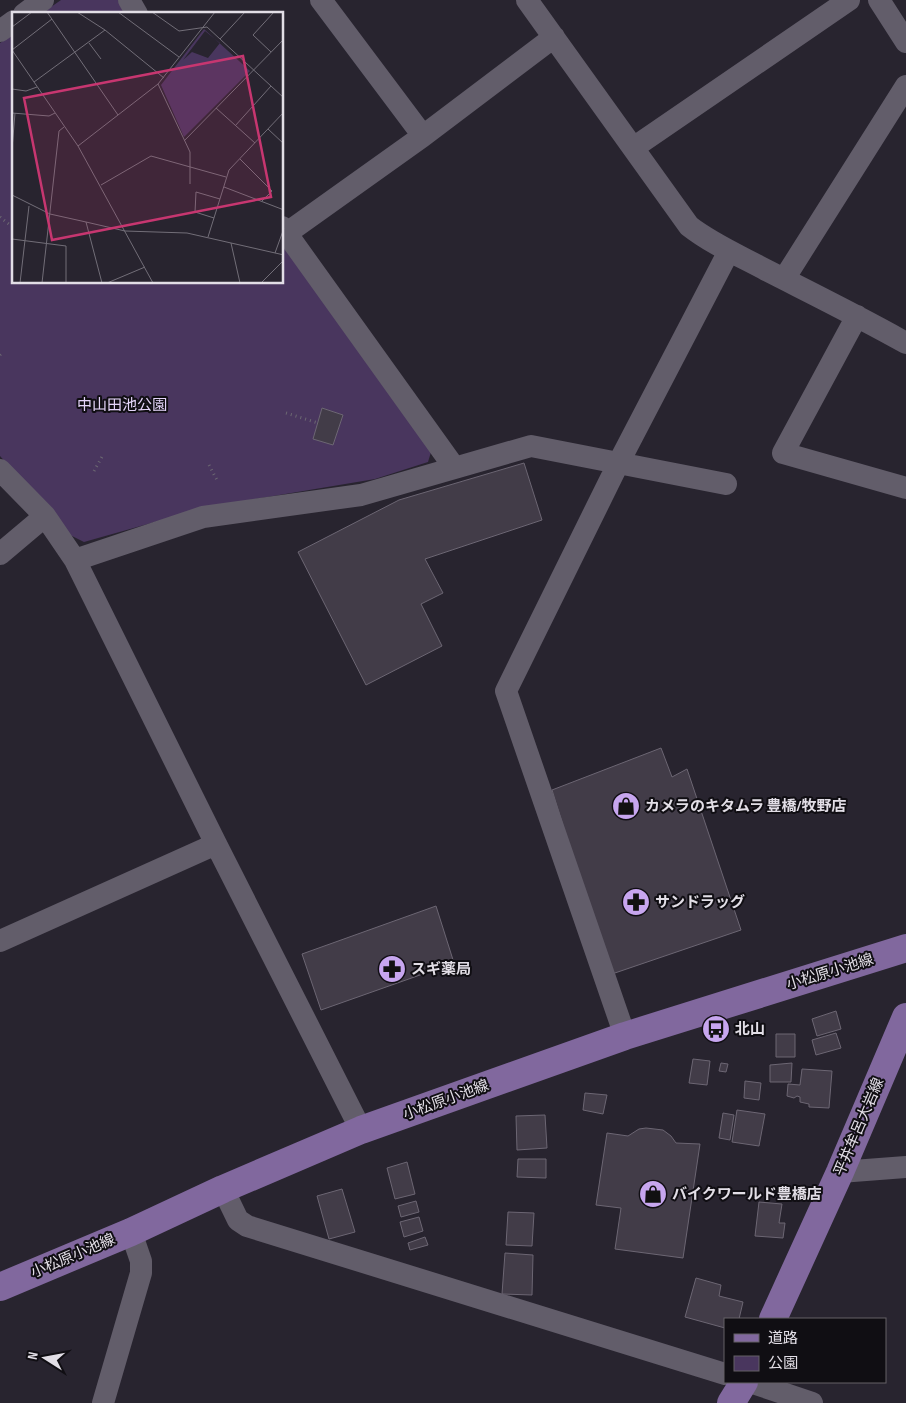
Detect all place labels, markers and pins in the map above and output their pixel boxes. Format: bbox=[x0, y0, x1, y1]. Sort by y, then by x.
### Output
shop icon: カメラのキタムラ 豊橋/牧野店 bbox=[611, 791, 641, 821]
place label: カメラのキタムラ 豊橋/牧野店 bbox=[645, 797, 847, 816]
pharmacy icon: サンドラッグ bbox=[621, 887, 651, 917]
place label: サンドラッグ bbox=[655, 893, 745, 912]
pharmacy icon: スギ薬局 bbox=[377, 954, 407, 984]
place label: スギ薬局 bbox=[411, 960, 471, 979]
bus stop icon: 北山 bbox=[701, 1014, 731, 1044]
place label: 北山 bbox=[735, 1020, 765, 1039]
shop icon: バイクワールド豊橋店 bbox=[638, 1179, 668, 1209]
place label: バイクワールド豊橋店 bbox=[672, 1185, 822, 1204]

